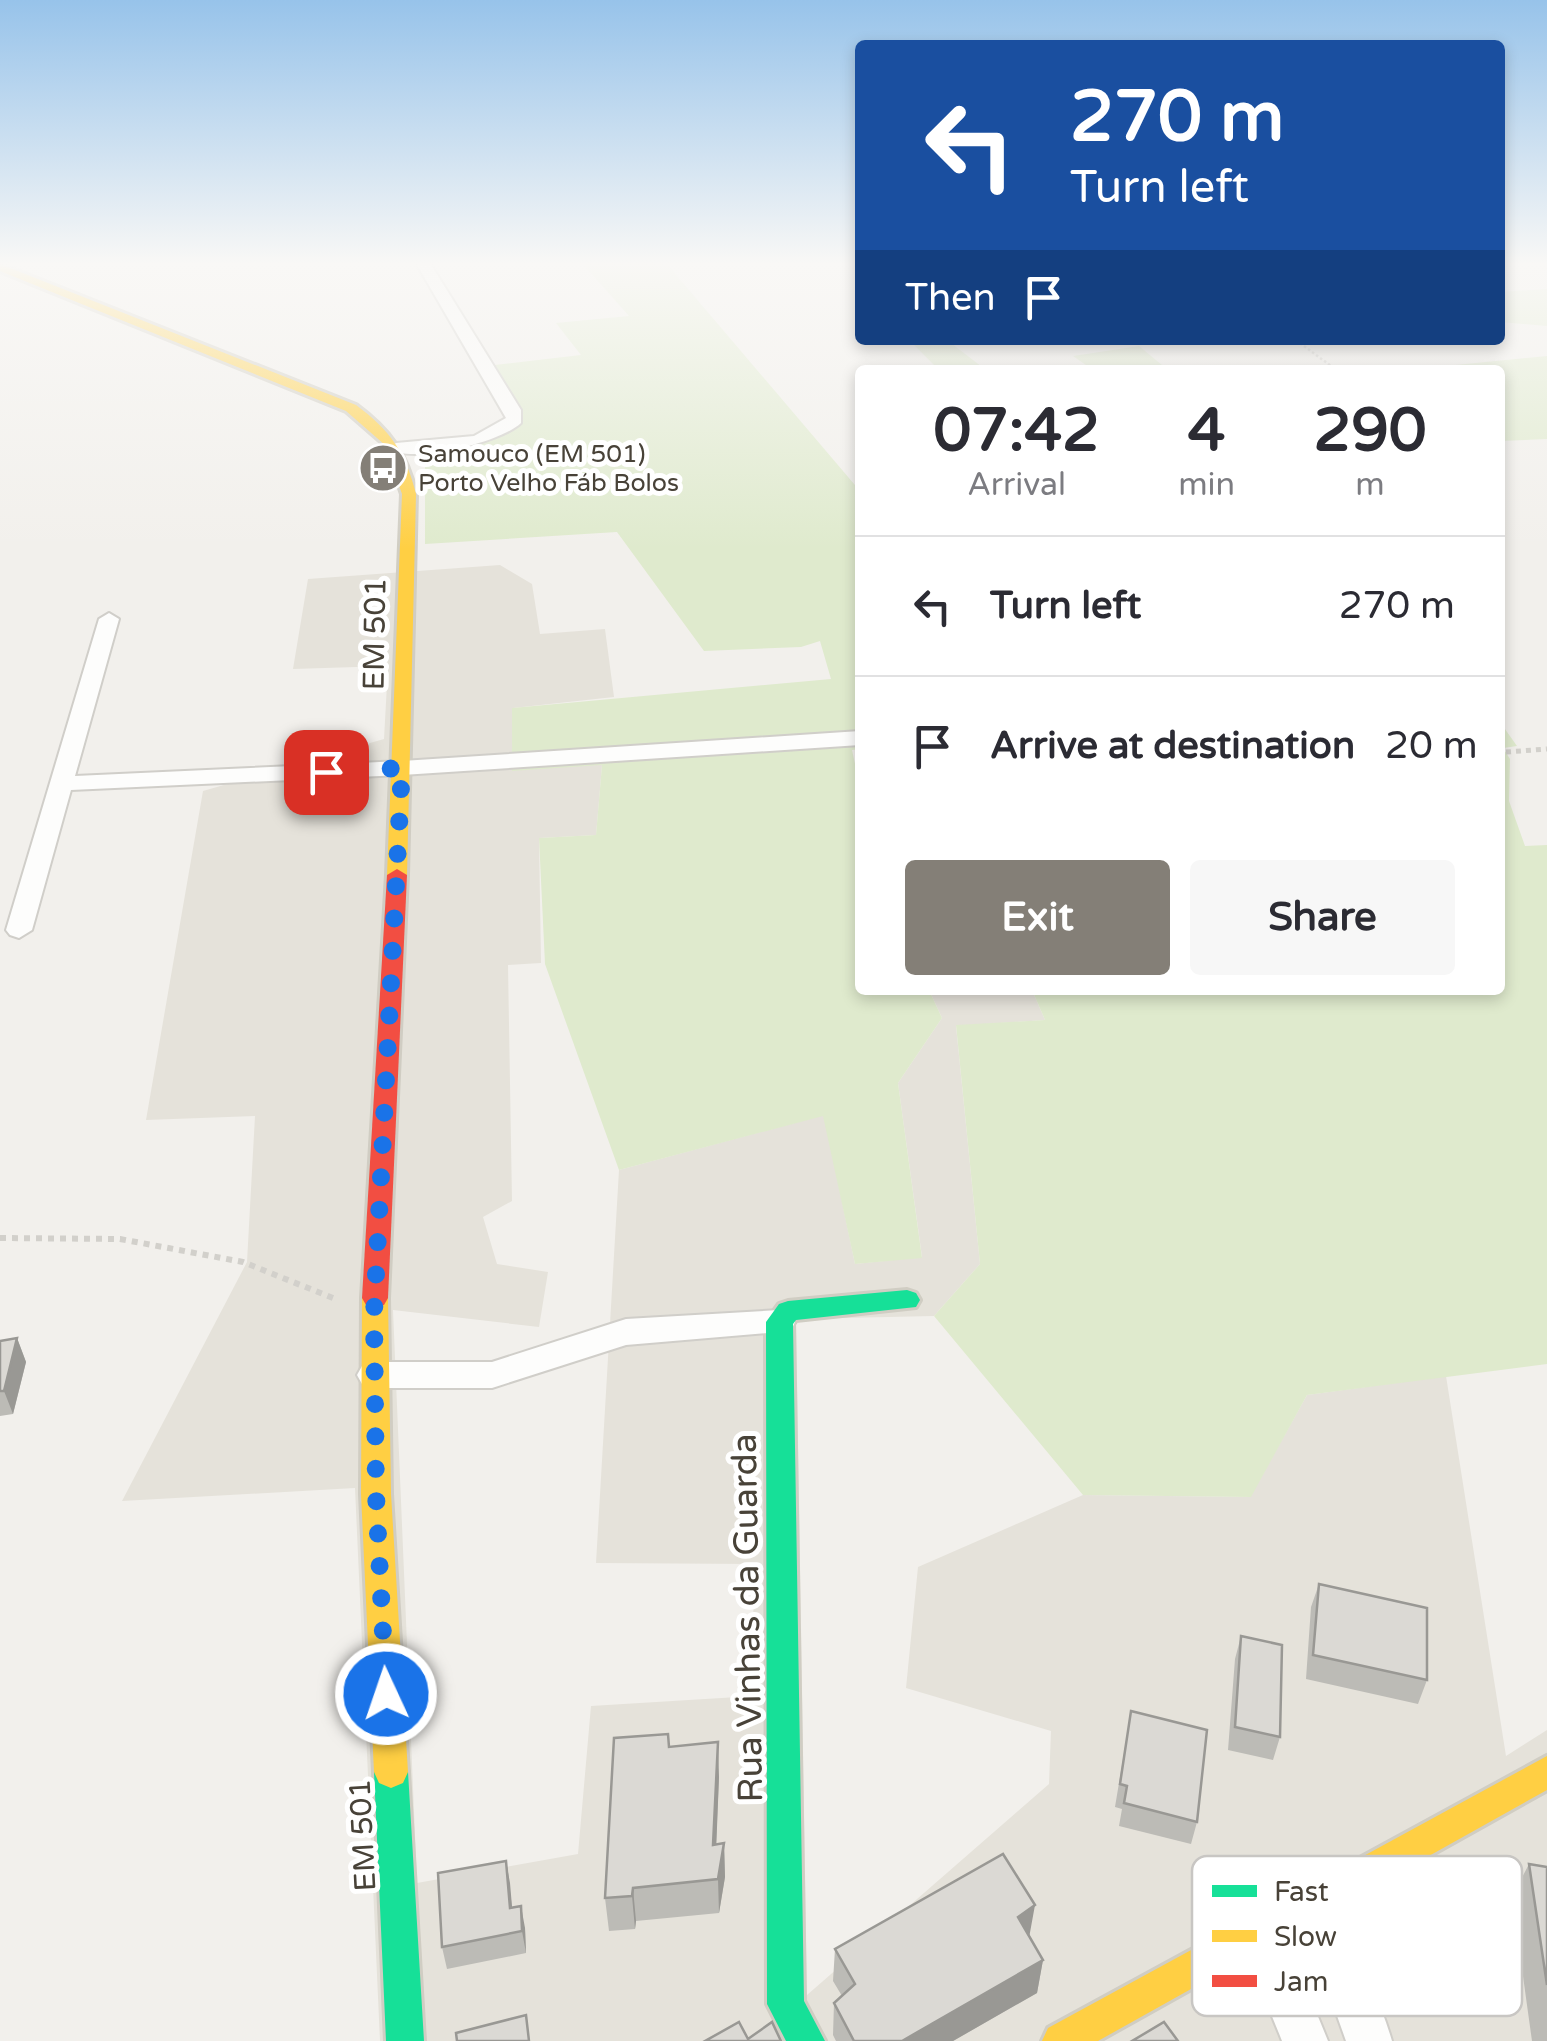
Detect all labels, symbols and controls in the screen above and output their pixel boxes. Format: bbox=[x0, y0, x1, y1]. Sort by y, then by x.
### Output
text: 270 m bbox=[1070, 76, 1284, 160]
icon: left bbox=[905, 80, 1035, 210]
text: Turn left bbox=[1070, 161, 1249, 215]
icon: arrive bbox=[1016, 270, 1071, 325]
text: Then bbox=[905, 275, 996, 321]
text: 07:42 bbox=[933, 395, 1100, 467]
text: 4 bbox=[1188, 395, 1225, 467]
text: 290 bbox=[1313, 395, 1427, 467]
place label: Samouco (EM 501) Porto Velho Fáb Bolos bbox=[418, 439, 679, 498]
bus stop icon: Samouco (EM 501) Porto Velho Fáb Bolos bbox=[357, 442, 409, 494]
text: Arrival bbox=[967, 466, 1066, 504]
text: min bbox=[1178, 466, 1235, 504]
text: m bbox=[1355, 466, 1385, 504]
street label: EM 501 bbox=[356, 577, 394, 691]
icon: left bbox=[905, 579, 960, 634]
text: Turn left bbox=[990, 583, 1141, 629]
text: 270 m bbox=[1339, 583, 1455, 629]
icon: arrive bbox=[905, 719, 960, 774]
text: Arrive at destination bbox=[990, 723, 1355, 769]
text: 20 m bbox=[1385, 723, 1478, 769]
pin bbox=[284, 730, 369, 815]
icon: arrive bbox=[299, 745, 354, 800]
button: Exit bbox=[905, 860, 1170, 975]
button: Share bbox=[1190, 860, 1455, 975]
street label: Rua Vinhas da Guarda bbox=[724, 1433, 772, 1803]
position arrow bbox=[334, 1642, 438, 1746]
street label: EM 501 bbox=[342, 1778, 384, 1892]
legend bbox=[1192, 1856, 1522, 2016]
text: Fast bbox=[1274, 1875, 1329, 1909]
text: Slow bbox=[1274, 1920, 1337, 1954]
text: Jam bbox=[1274, 1965, 1329, 1999]

